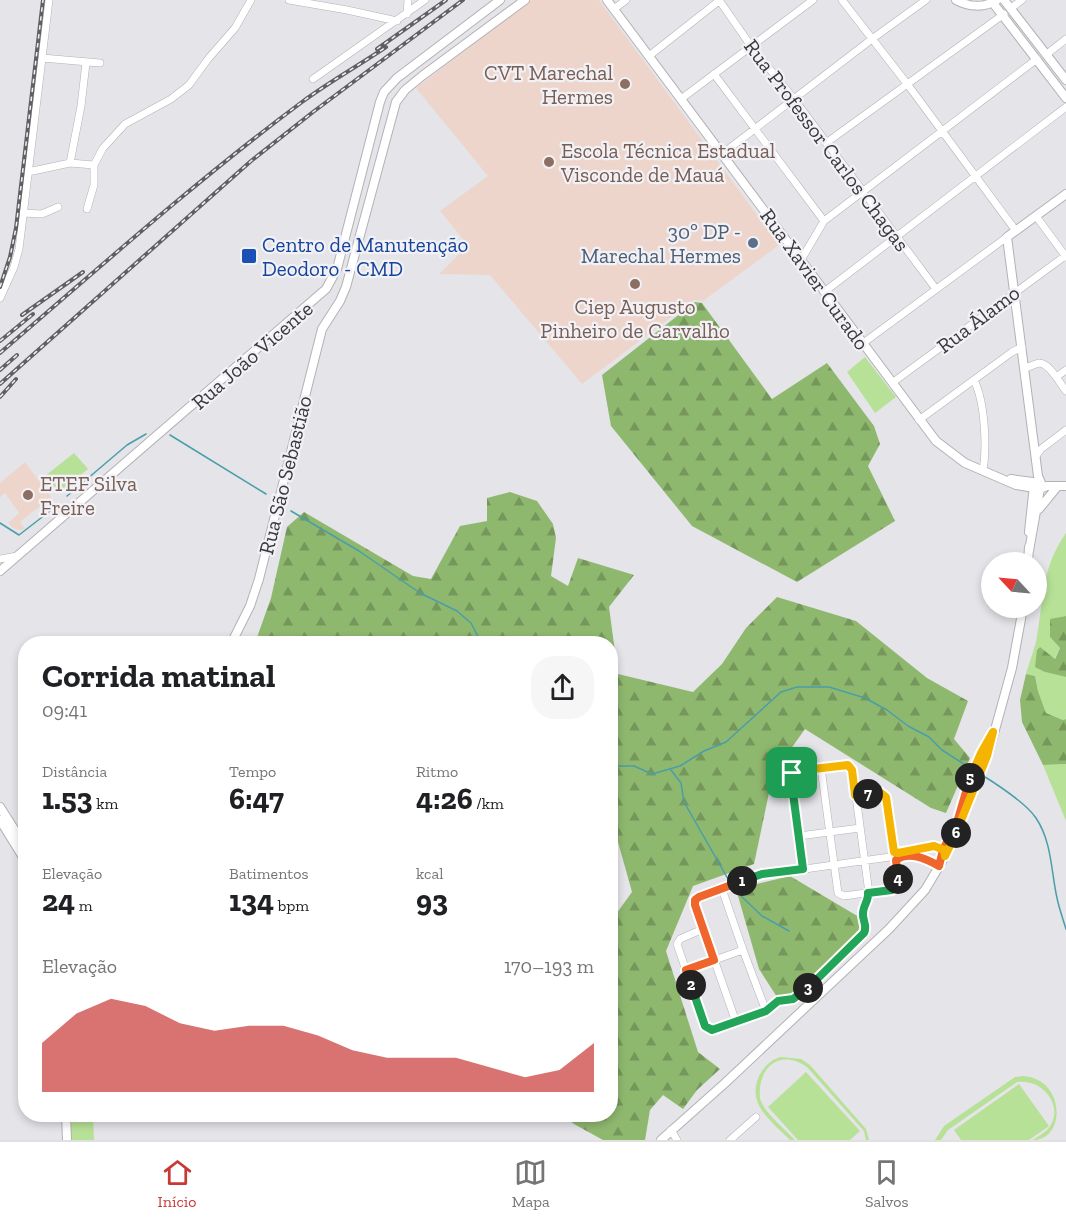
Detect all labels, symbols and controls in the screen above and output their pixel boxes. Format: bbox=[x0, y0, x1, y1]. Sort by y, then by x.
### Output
street label: Rua Professor Carlos Chagas bbox=[739, 34, 915, 256]
place label: CVT Marechal Hermes bbox=[484, 60, 613, 109]
marker: CVT Marechal Hermes bbox=[618, 77, 632, 91]
place label: Escola Técnica Estadual Visconde de Mauá bbox=[560, 138, 776, 187]
marker: Escola Técnica Estadual Visconde de Mauá bbox=[542, 155, 556, 169]
street label: Rua Xavier Curado bbox=[755, 203, 875, 355]
place label: 30º DP - Marechal Hermes bbox=[581, 219, 741, 268]
place label: Centro de Manutenção Deodoro - CMD bbox=[262, 232, 468, 281]
marker: 30º DP - Marechal Hermes bbox=[746, 236, 760, 250]
marker: Centro de Manutenção Deodoro - CMD bbox=[240, 247, 258, 265]
marker: Ciep Augusto Pinheiro de Carvalho bbox=[628, 277, 642, 291]
street label: Rua Álamo bbox=[932, 280, 1024, 358]
place label: Ciep Augusto Pinheiro de Carvalho bbox=[540, 294, 730, 343]
street label: Rua João Vicente bbox=[186, 296, 318, 414]
street label: Rua São Sebastião bbox=[253, 393, 317, 557]
place label: ETEF Silva Freire bbox=[40, 471, 137, 520]
marker: ETEF Silva Freire bbox=[21, 488, 35, 502]
north arrow bbox=[981, 552, 1047, 618]
map controls bbox=[981, 552, 1047, 618]
text: Corrida matinal bbox=[42, 656, 275, 695]
button: share bbox=[531, 656, 594, 719]
text: 09:41 bbox=[42, 698, 87, 722]
pin bbox=[766, 747, 817, 798]
icon: arrive bbox=[775, 756, 808, 789]
text: Distância bbox=[42, 762, 107, 781]
text: Tempo bbox=[229, 762, 276, 781]
text: Ritmo bbox=[416, 762, 458, 781]
pin: 5 bbox=[955, 763, 985, 793]
text: 5 bbox=[966, 768, 974, 787]
pin: 7 bbox=[853, 779, 883, 809]
text: 1.53 bbox=[42, 781, 93, 817]
text: 6:47 bbox=[229, 781, 284, 817]
text: 4:26 bbox=[416, 781, 473, 817]
text: 7 bbox=[864, 784, 872, 803]
text: km bbox=[93, 794, 118, 813]
text: /km bbox=[473, 794, 504, 813]
pin: 6 bbox=[941, 818, 971, 848]
text: 6 bbox=[952, 823, 960, 842]
text: Elevação bbox=[42, 864, 102, 883]
text: Batimentos bbox=[229, 864, 308, 883]
text: kcal bbox=[416, 864, 443, 883]
pin: 4 bbox=[883, 864, 913, 894]
pin: 1 bbox=[727, 866, 757, 896]
text: 4 bbox=[893, 869, 903, 888]
text: 1 bbox=[739, 871, 745, 890]
text: 24 bbox=[42, 883, 75, 919]
text: 134 bbox=[229, 883, 274, 919]
text: 93 bbox=[416, 883, 448, 919]
text: m bbox=[75, 896, 93, 915]
text: bpm bbox=[274, 896, 309, 915]
text: Elevação bbox=[42, 954, 117, 978]
text: 170–193 m bbox=[504, 954, 594, 978]
pin: 2 bbox=[676, 970, 706, 1000]
pin: 3 bbox=[793, 973, 823, 1003]
text: 2 bbox=[687, 975, 695, 994]
text: 3 bbox=[804, 978, 812, 997]
tab: Início bbox=[158, 1156, 196, 1211]
tab: Mapa bbox=[512, 1156, 550, 1211]
tab: Salvos bbox=[865, 1156, 908, 1211]

